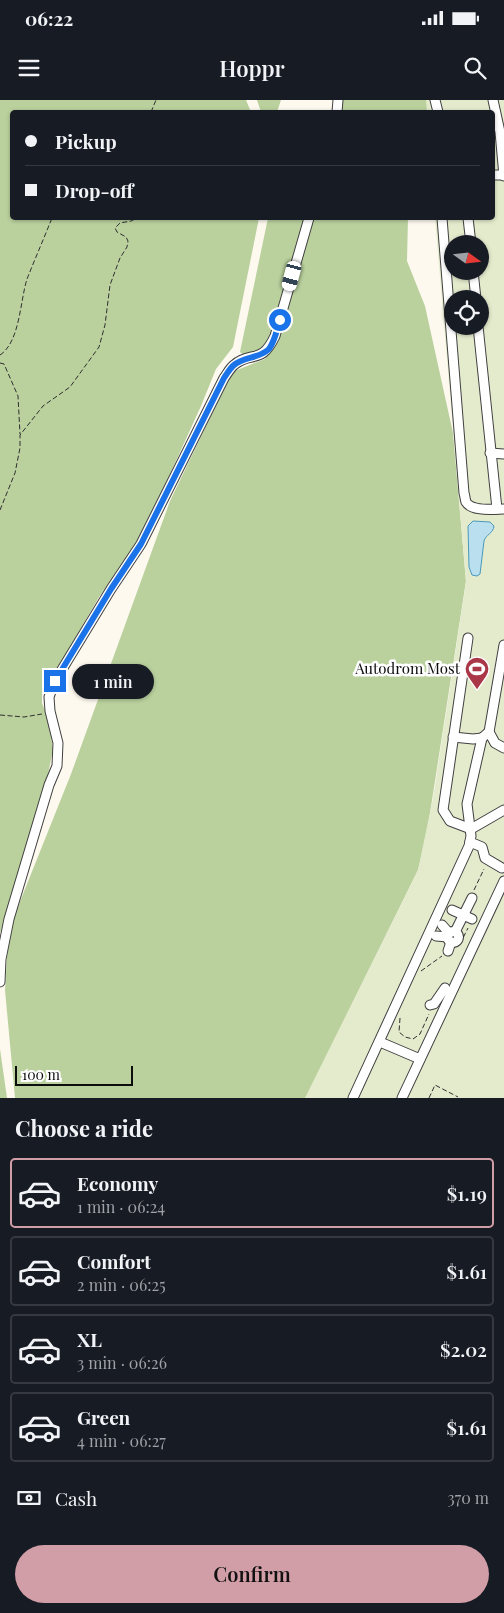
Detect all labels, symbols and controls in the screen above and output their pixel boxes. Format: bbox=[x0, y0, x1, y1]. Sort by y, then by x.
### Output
text: 06:22 bbox=[25, 5, 73, 31]
text: Hoppr bbox=[219, 53, 285, 83]
icon: menu bbox=[15, 54, 43, 82]
icon: search bbox=[461, 54, 489, 82]
text: Pickup bbox=[55, 128, 117, 154]
text: Drop-off bbox=[55, 177, 133, 203]
north arrow bbox=[444, 235, 489, 280]
map controls bbox=[444, 235, 489, 335]
car bbox=[280, 260, 303, 292]
button: locate bbox=[444, 290, 489, 335]
route start bbox=[269, 309, 291, 331]
sports icon: Autodrom Most bbox=[464, 656, 490, 690]
place label: Autodrom Most bbox=[354, 658, 461, 678]
callout: 1 min bbox=[72, 664, 155, 698]
route end bbox=[44, 670, 66, 692]
text: 1 min bbox=[94, 671, 132, 692]
scale bar bbox=[15, 1063, 132, 1086]
text: 100 m bbox=[22, 1065, 60, 1084]
text: Choose a ride bbox=[15, 1113, 153, 1143]
text: Economy bbox=[77, 1170, 158, 1196]
icon: car bbox=[17, 1171, 62, 1216]
text: $1.19 bbox=[447, 1180, 487, 1206]
text: 1 min · 06:24 bbox=[77, 1196, 165, 1217]
text: Comfort bbox=[77, 1248, 151, 1274]
icon: car bbox=[17, 1249, 62, 1294]
text: $1.61 bbox=[447, 1258, 487, 1284]
text: 2 min · 06:25 bbox=[77, 1274, 166, 1295]
text: XL bbox=[77, 1326, 102, 1352]
icon: car bbox=[17, 1327, 62, 1372]
text: $2.02 bbox=[440, 1336, 487, 1362]
text: 3 min · 06:26 bbox=[77, 1352, 167, 1373]
text: Green bbox=[77, 1404, 130, 1430]
icon: car bbox=[17, 1405, 62, 1450]
text: $1.61 bbox=[447, 1414, 487, 1440]
text: 4 min · 06:27 bbox=[77, 1430, 166, 1451]
icon: cash bbox=[15, 1484, 43, 1512]
text: Cash bbox=[55, 1485, 97, 1511]
text: 370 m bbox=[447, 1487, 489, 1508]
button: Confirm bbox=[15, 1545, 489, 1603]

